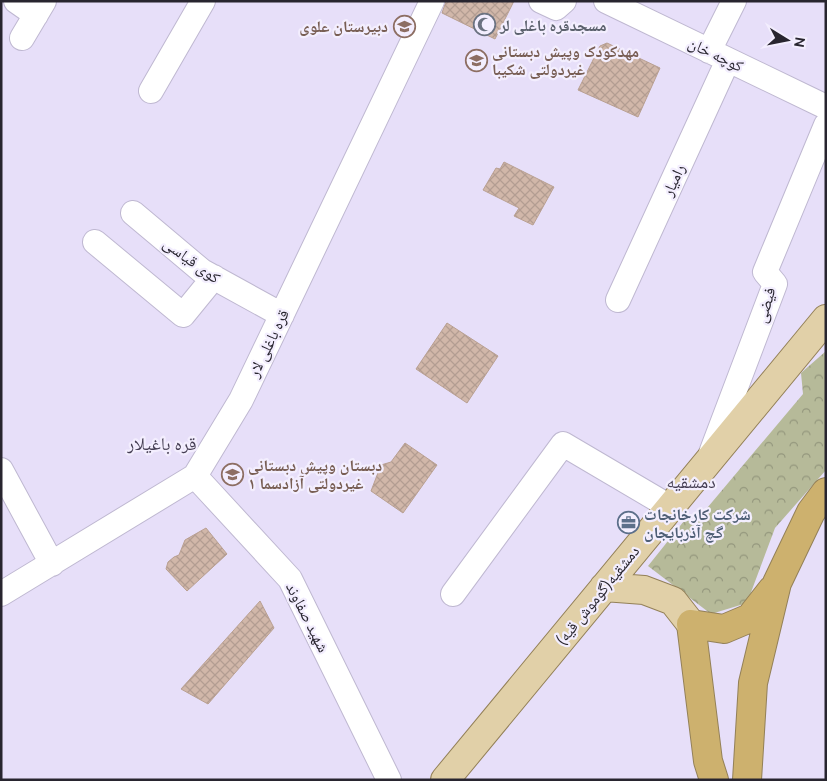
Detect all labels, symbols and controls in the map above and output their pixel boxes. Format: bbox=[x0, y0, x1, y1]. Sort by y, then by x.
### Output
mosque icon: مسجدقره باغلی لر bbox=[472, 13, 496, 37]
school or university icon: دبیرستان علوی bbox=[392, 14, 416, 38]
north arrow bbox=[762, 15, 812, 65]
place label: مسجدقره باغلی لر bbox=[499, 16, 607, 35]
place label: دبیرستان علوی bbox=[299, 17, 388, 36]
street label: کوچه خان bbox=[685, 33, 747, 77]
text: N bbox=[791, 36, 809, 49]
place label: مهدکودک وپیش دبستانی غیردولتی شکیبا bbox=[492, 42, 639, 79]
school or university icon: مهدکودک وپیش دبستانی غیردولتی شکیبا bbox=[464, 48, 488, 72]
street label: رامیار bbox=[657, 161, 689, 200]
street label: کوی قیاسی bbox=[159, 233, 224, 288]
street label: فیضی bbox=[751, 285, 781, 325]
street label: قره باغلی لار bbox=[243, 306, 294, 382]
district label: قره باغیلار bbox=[126, 433, 197, 455]
place label: دبستان وپیش دبستانی غیردولتی آزادسما ۱ bbox=[248, 456, 382, 493]
school or university icon: دبستان وپیش دبستانی غیردولتی آزادسما ۱ bbox=[220, 462, 244, 486]
district label: دمشقیه bbox=[666, 471, 716, 492]
place label: شرکت کارخانجات گچ آذربایجان bbox=[644, 505, 751, 543]
office icon: شرکت کارخانجات گچ آذربایجان bbox=[616, 511, 640, 535]
street label: دمشقیه(گوموش قیه) bbox=[552, 542, 644, 649]
street label: شهید صفاوند bbox=[282, 579, 333, 655]

